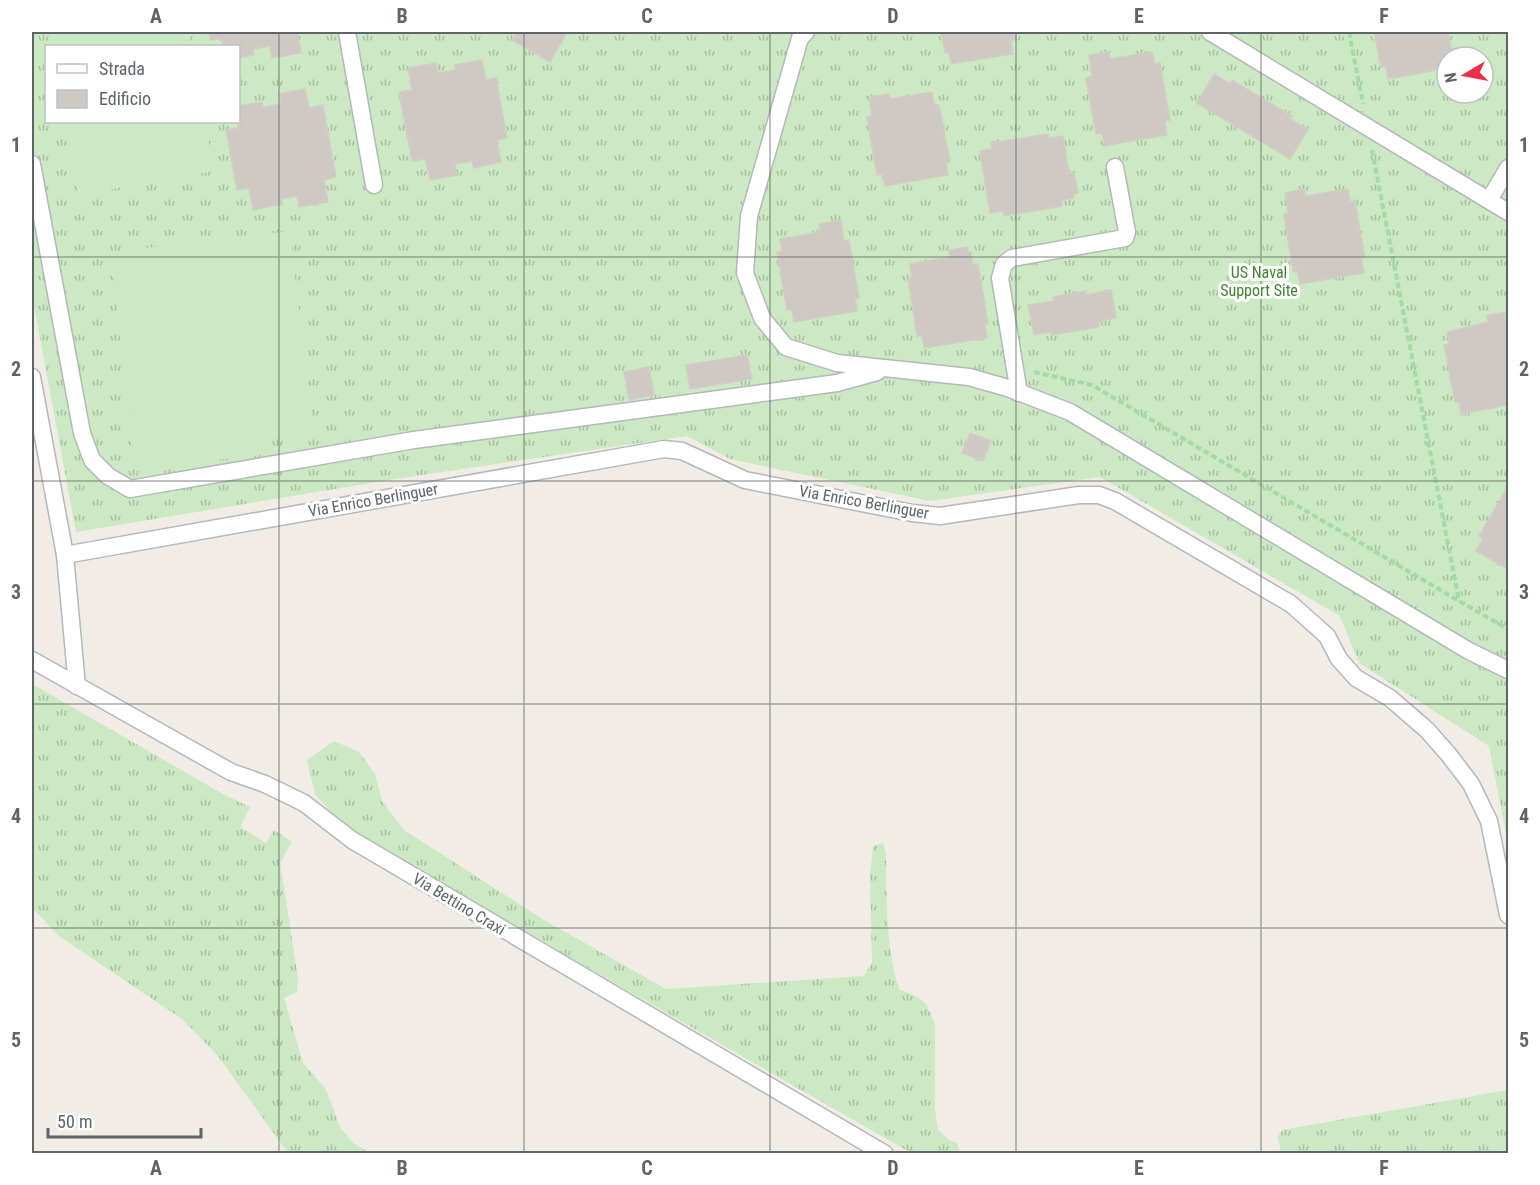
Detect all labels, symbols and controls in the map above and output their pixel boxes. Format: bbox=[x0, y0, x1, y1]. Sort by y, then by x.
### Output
text: A bbox=[150, 4, 162, 28]
text: B bbox=[396, 4, 408, 28]
text: C bbox=[641, 4, 653, 28]
text: D bbox=[887, 4, 899, 28]
text: E bbox=[1134, 4, 1144, 28]
text: F bbox=[1379, 4, 1389, 28]
legend bbox=[45, 45, 240, 123]
north arrow bbox=[1435, 45, 1495, 105]
text: Strada bbox=[99, 58, 145, 79]
text: N bbox=[1441, 71, 1461, 84]
text: Edificio bbox=[99, 88, 151, 109]
text: 1 bbox=[11, 133, 21, 157]
text: 1 bbox=[1519, 133, 1529, 157]
park label: US Naval Support Site bbox=[1220, 263, 1298, 300]
text: 2 bbox=[11, 357, 21, 381]
text: 2 bbox=[1519, 357, 1529, 381]
street label: Via Enrico Berlinguer bbox=[307, 479, 440, 521]
street label: Via Enrico Berlinguer bbox=[798, 481, 931, 523]
text: 3 bbox=[11, 580, 21, 604]
text: 3 bbox=[1519, 580, 1529, 604]
text: 4 bbox=[11, 804, 21, 828]
text: 4 bbox=[1519, 804, 1529, 828]
street label: Via Bettino Craxi bbox=[409, 869, 509, 939]
text: 5 bbox=[11, 1028, 21, 1052]
text: 5 bbox=[1519, 1028, 1529, 1052]
scale bar bbox=[48, 1101, 201, 1139]
text: 50 m bbox=[57, 1111, 92, 1132]
text: A bbox=[150, 1156, 162, 1180]
text: B bbox=[396, 1156, 408, 1180]
text: C bbox=[641, 1156, 653, 1180]
text: D bbox=[887, 1156, 899, 1180]
text: E bbox=[1134, 1156, 1144, 1180]
text: F bbox=[1379, 1156, 1389, 1180]

